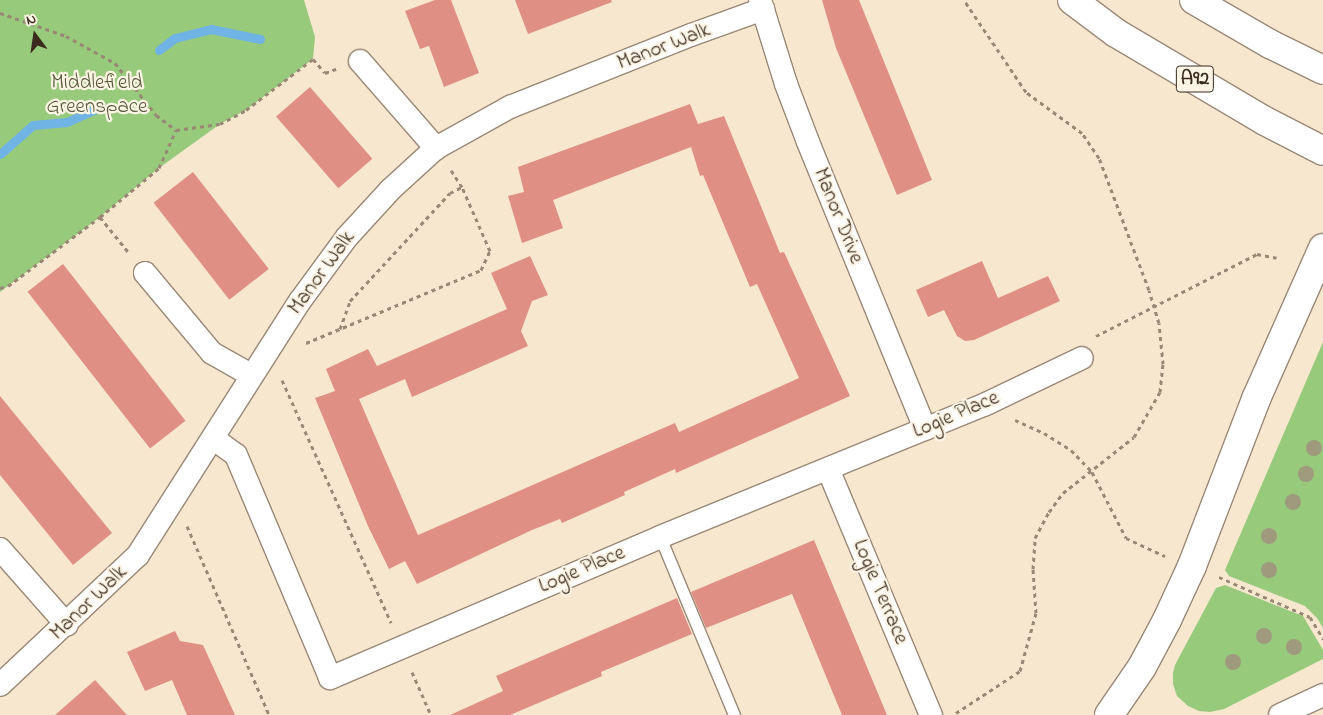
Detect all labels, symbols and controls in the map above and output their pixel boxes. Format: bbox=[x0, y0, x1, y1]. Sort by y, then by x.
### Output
text: N bbox=[24, 9, 38, 31]
north arrow bbox=[10, 10, 60, 60]
street label: Manor Walk bbox=[614, 18, 714, 76]
road number: A92 bbox=[1175, 62, 1215, 96]
park label: Middlefield Greenspace bbox=[46, 70, 148, 120]
street label: Manor Drive bbox=[807, 164, 869, 268]
street label: Manor Walk bbox=[283, 226, 361, 320]
street label: Logie Place bbox=[909, 386, 1003, 444]
street label: Logie Terrace bbox=[847, 536, 913, 648]
street label: Logie Place bbox=[535, 541, 629, 599]
street label: Manor Walk bbox=[45, 560, 133, 646]

